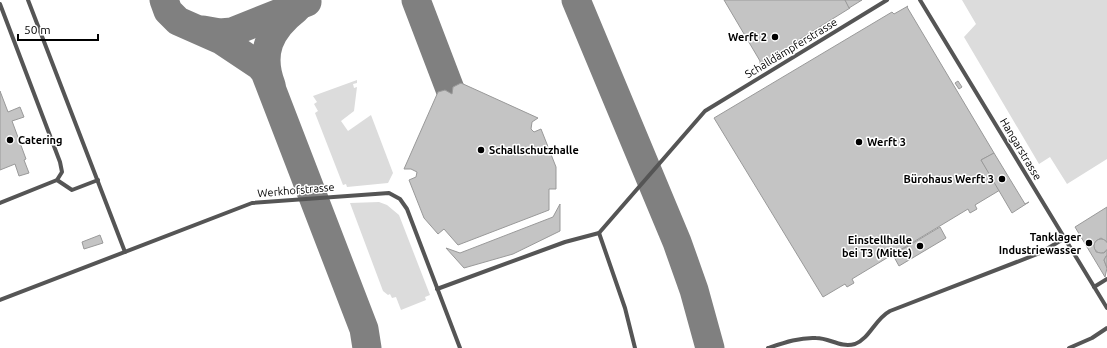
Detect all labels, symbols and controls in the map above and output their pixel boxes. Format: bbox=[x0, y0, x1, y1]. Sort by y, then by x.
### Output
scale bar bbox=[18, 16, 98, 42]
street label: Schalldämpferstrasse bbox=[743, 16, 839, 80]
text: 50 m bbox=[24, 23, 51, 36]
place label: Werft 2 bbox=[728, 31, 767, 43]
marker: Werft 2 bbox=[770, 32, 780, 42]
street label: Hangarstrasse bbox=[998, 116, 1044, 182]
place label: Catering bbox=[18, 134, 63, 146]
marker: Catering bbox=[5, 135, 15, 145]
place label: Werft 3 bbox=[867, 136, 906, 148]
marker: Werft 3 bbox=[854, 137, 864, 147]
place label: Schallschutzhalle bbox=[489, 144, 579, 156]
marker: Schallschutzhalle bbox=[476, 145, 486, 155]
place label: Bürohaus Werft 3 bbox=[904, 173, 994, 185]
marker: Bürohaus Werft 3 bbox=[997, 174, 1007, 184]
street label: Werkhofstrasse bbox=[257, 181, 335, 199]
place label: Tanklager Industriewasser bbox=[999, 231, 1081, 256]
place label: Einstellhalle bei T3 (Mitte) bbox=[842, 234, 912, 260]
marker: Tanklager Industriewasser bbox=[1084, 238, 1094, 248]
marker: Einstellhalle bei T3 (Mitte) bbox=[915, 241, 925, 251]

